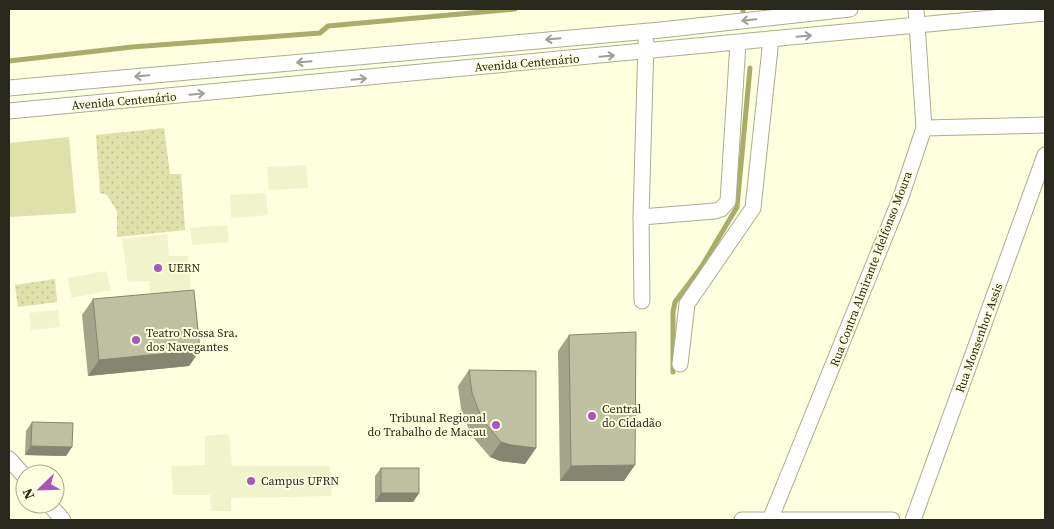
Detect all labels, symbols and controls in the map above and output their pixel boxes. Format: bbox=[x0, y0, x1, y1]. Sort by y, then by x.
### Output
one-way arrow bbox=[741, 15, 757, 25]
one-way arrow bbox=[796, 31, 812, 40]
one-way arrow bbox=[545, 34, 561, 44]
street label: Avenida Centenário bbox=[474, 50, 580, 76]
one-way arrow bbox=[599, 51, 615, 61]
one-way arrow bbox=[296, 57, 312, 66]
one-way arrow bbox=[134, 71, 150, 81]
one-way arrow bbox=[350, 74, 366, 84]
street label: Avenida Centenário bbox=[71, 88, 177, 114]
one-way arrow bbox=[188, 89, 204, 99]
street label: Rua Contra Almirante Idelfonso Moura bbox=[826, 168, 916, 369]
place label: UERN bbox=[168, 260, 201, 276]
marker: UERN bbox=[152, 262, 164, 274]
street label: Rua Monsenhor Assis bbox=[952, 281, 1006, 395]
place label: Teatro Nossa Sra. dos Navegantes bbox=[146, 325, 238, 355]
marker: Teatro Nossa Sra. dos Navegantes bbox=[130, 334, 142, 346]
place label: Central do Cidadão bbox=[602, 401, 662, 431]
place label: Tribunal Regional do Trabalho de Macau bbox=[368, 410, 486, 440]
marker: Central do Cidadão bbox=[586, 410, 598, 422]
marker: Tribunal Regional do Trabalho de Macau bbox=[490, 419, 502, 431]
north arrow bbox=[15, 464, 65, 514]
place label: Campus UFRN bbox=[261, 473, 339, 489]
marker: Campus UFRN bbox=[245, 475, 257, 487]
text: N bbox=[17, 485, 39, 503]

